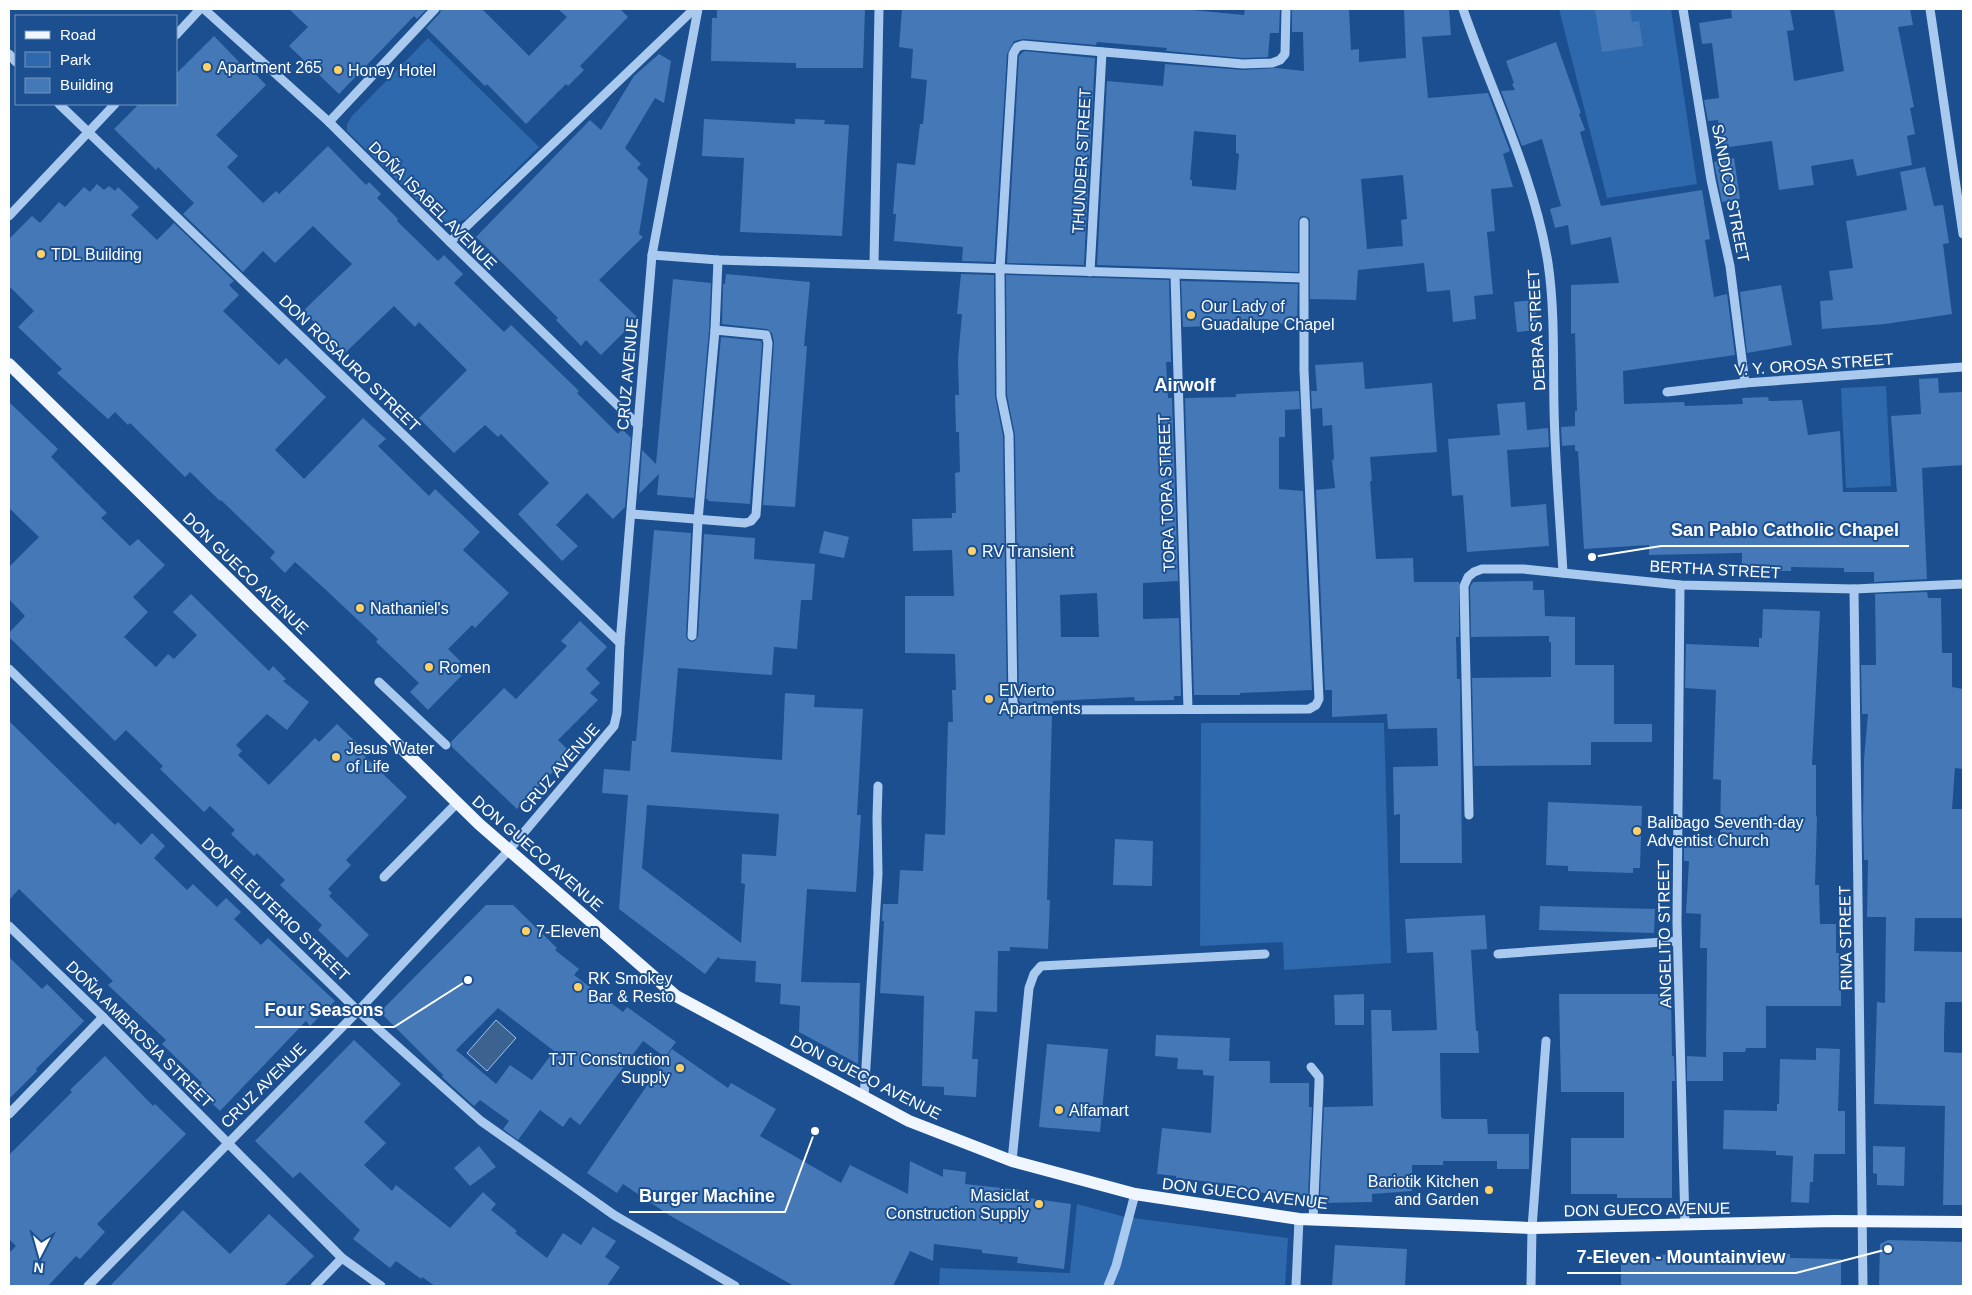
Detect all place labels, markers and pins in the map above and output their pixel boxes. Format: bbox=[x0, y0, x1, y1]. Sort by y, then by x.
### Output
place label: Apartment 265 bbox=[217, 59, 322, 76]
marker: Apartment 265 bbox=[201, 61, 213, 73]
place label: Honey Hotel bbox=[348, 62, 436, 79]
marker: Honey Hotel bbox=[332, 64, 344, 76]
place label: TDL Building bbox=[51, 246, 142, 263]
marker: TDL Building bbox=[35, 248, 47, 260]
place label: Our Lady of Guadalupe Chapel bbox=[1201, 298, 1334, 333]
marker: Our Lady of Guadalupe Chapel bbox=[1185, 309, 1197, 321]
callout: San Pablo Catholic Chapel bbox=[1661, 513, 1909, 546]
place label: RV Transient bbox=[982, 543, 1075, 560]
marker: RV Transient bbox=[966, 545, 978, 557]
place label: Nathaniel's bbox=[370, 600, 449, 617]
marker: Nathaniel's bbox=[354, 602, 366, 614]
place label: Romen bbox=[439, 659, 491, 676]
marker: Romen bbox=[423, 661, 435, 673]
place label: ElVierto Apartments bbox=[999, 682, 1081, 717]
marker: ElVierto Apartments bbox=[983, 693, 995, 705]
place label: Jesus Water of Life bbox=[346, 740, 435, 775]
marker: Jesus Water of Life bbox=[330, 751, 342, 763]
place label: Balibago Seventh-day Adventist Church bbox=[1647, 814, 1804, 849]
marker: Balibago Seventh-day Adventist Church bbox=[1631, 825, 1643, 837]
place label: 7-Eleven bbox=[536, 923, 599, 940]
marker: 7-Eleven bbox=[520, 925, 532, 937]
place label: RK Smokey Bar & Resto bbox=[588, 970, 674, 1005]
marker: RK Smokey Bar & Resto bbox=[572, 981, 584, 993]
callout: Four Seasons bbox=[255, 994, 394, 1027]
place label: TJT Construction Supply bbox=[548, 1051, 670, 1086]
marker: TJT Construction Supply bbox=[674, 1062, 686, 1074]
place label: Alfamart bbox=[1069, 1102, 1129, 1119]
marker: Alfamart bbox=[1053, 1104, 1065, 1116]
place label: Bariotik Kitchen and Garden bbox=[1368, 1173, 1479, 1208]
callout: Burger Machine bbox=[629, 1179, 785, 1212]
marker: Bariotik Kitchen and Garden bbox=[1483, 1184, 1495, 1196]
place label: Masiclat Construction Supply bbox=[886, 1187, 1030, 1222]
marker: Masiclat Construction Supply bbox=[1033, 1198, 1045, 1210]
callout: 7-Eleven - Mountainview bbox=[1567, 1240, 1796, 1273]

